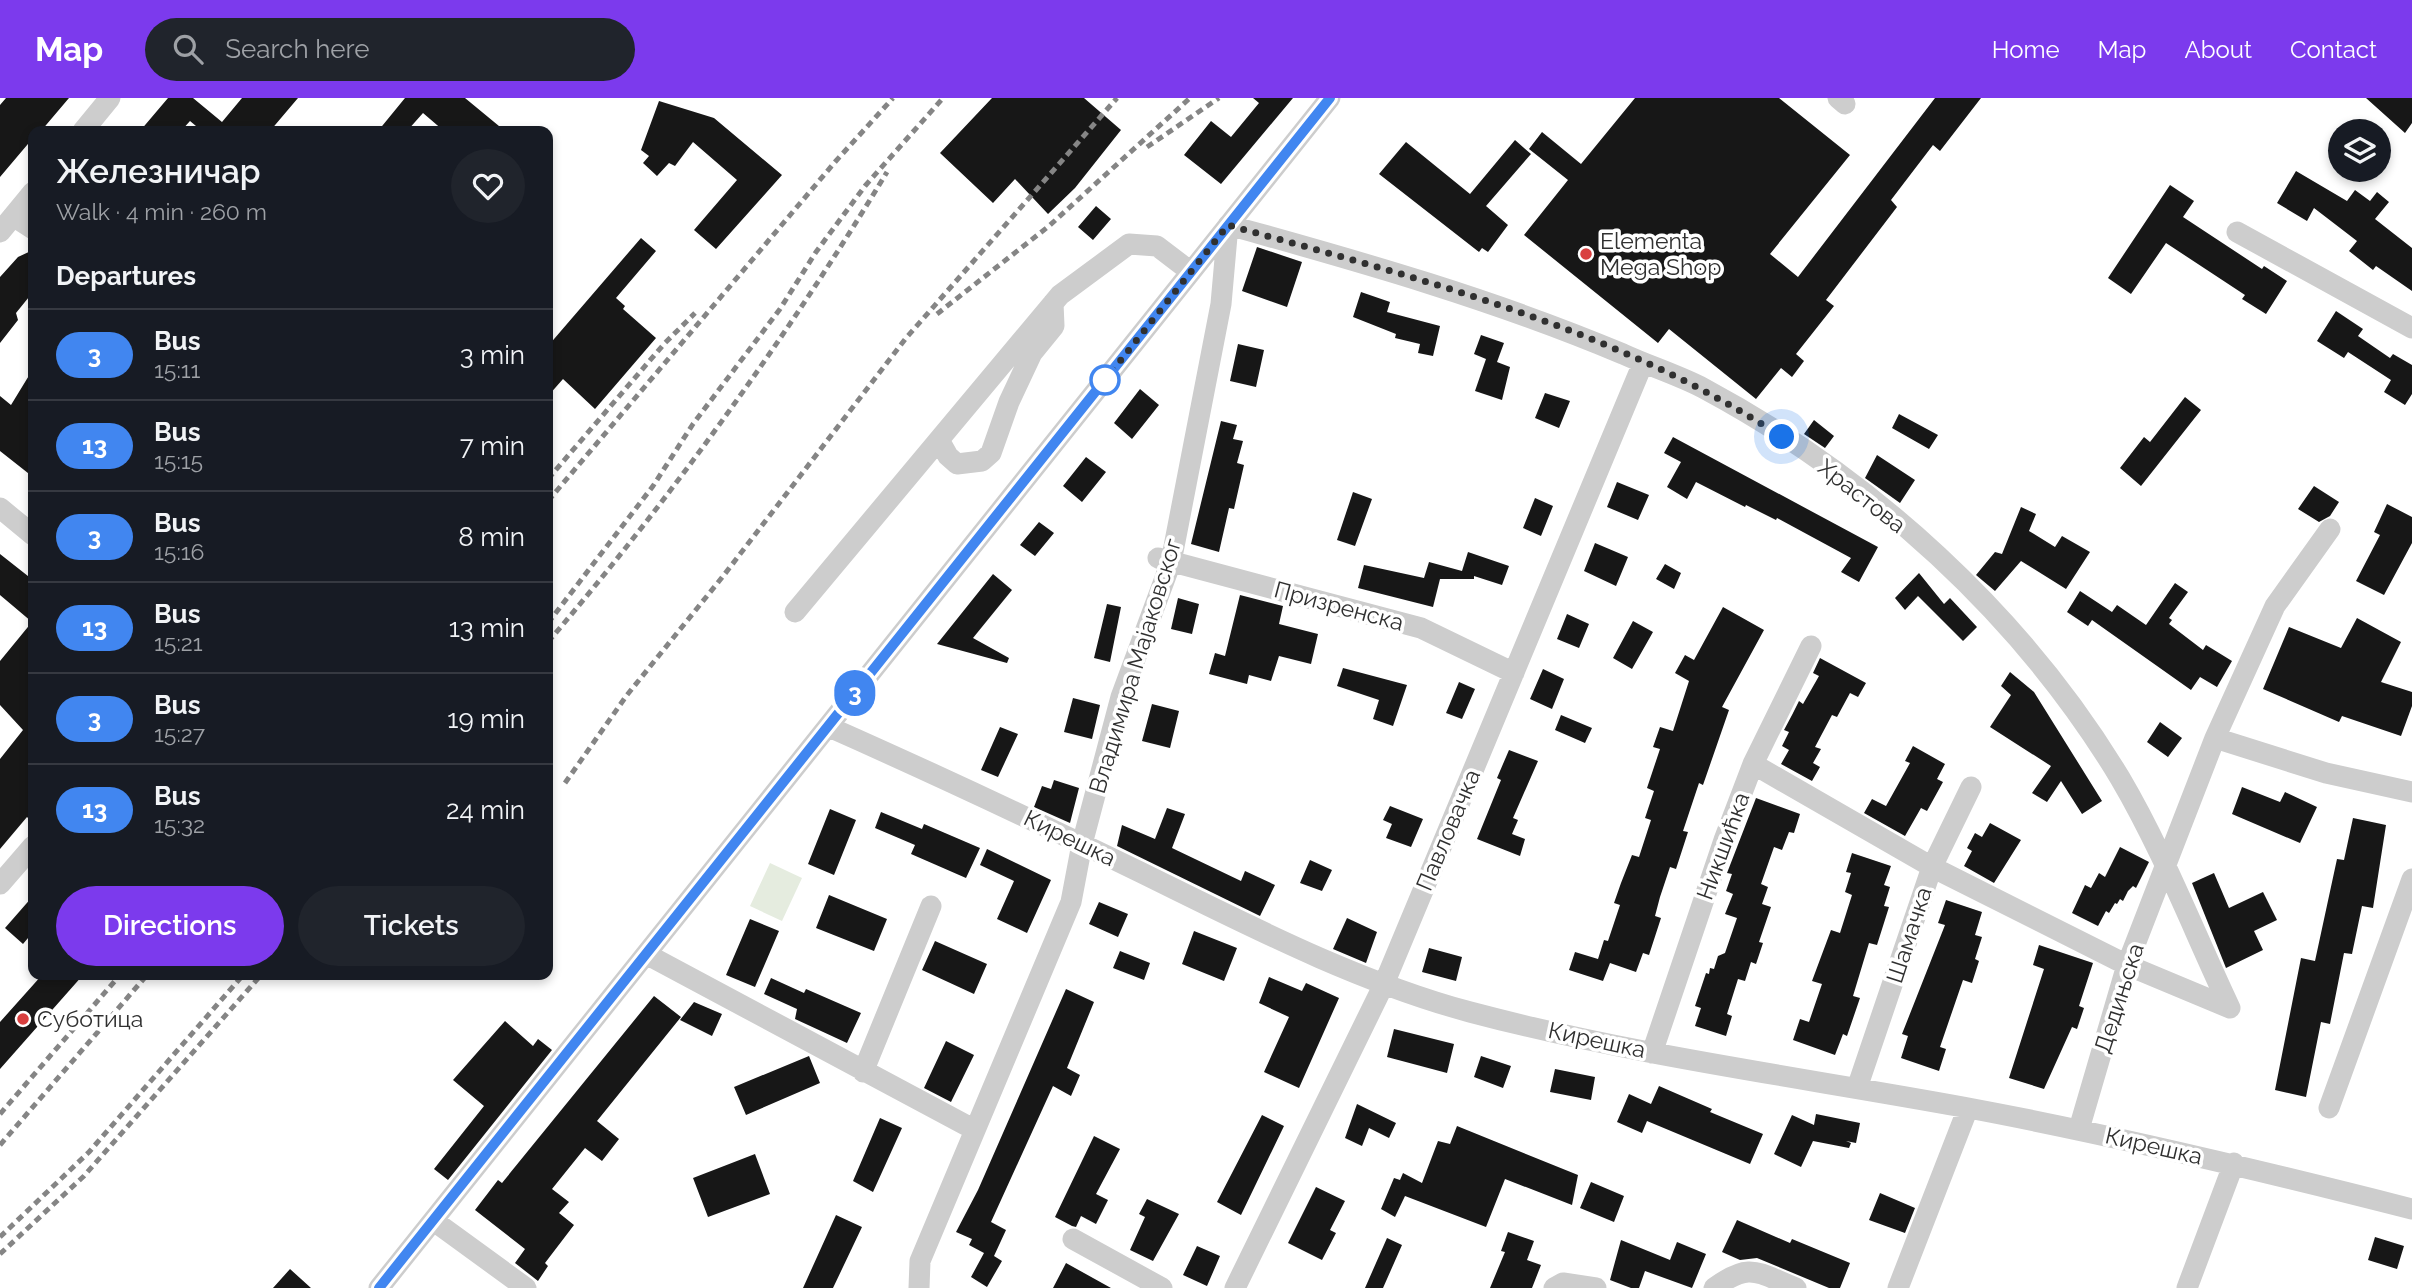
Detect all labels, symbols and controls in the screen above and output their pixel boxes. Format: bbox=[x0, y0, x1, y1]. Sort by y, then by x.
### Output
search box bbox=[145, 18, 635, 81]
text: Map bbox=[35, 30, 103, 69]
icon: search bbox=[169, 30, 207, 68]
text: Search here bbox=[225, 34, 370, 64]
text: Home bbox=[1992, 35, 2060, 64]
text: Map bbox=[2098, 35, 2146, 64]
text: About bbox=[2184, 35, 2252, 64]
text: Contact bbox=[2290, 35, 2377, 64]
map controls bbox=[2328, 119, 2391, 182]
button: layers bbox=[2328, 119, 2391, 182]
button: heart bbox=[451, 149, 525, 223]
text: Железничар bbox=[56, 152, 261, 191]
text: Walk · 4 min · 260 m bbox=[56, 198, 267, 225]
place label: Elementa Mega Shop bbox=[1600, 227, 1721, 280]
marker: Elementa Mega Shop bbox=[1578, 246, 1594, 262]
text: Departures bbox=[56, 261, 196, 291]
text: Bus bbox=[154, 326, 201, 356]
text: 3 bbox=[88, 340, 101, 369]
text: 3 min bbox=[460, 340, 525, 370]
text: 15:11 bbox=[154, 356, 200, 383]
unlabelled marker bbox=[1090, 365, 1120, 395]
text: Bus bbox=[154, 417, 201, 447]
your location bbox=[1764, 419, 1799, 454]
text: 13 bbox=[82, 431, 107, 460]
text: 7 min bbox=[460, 431, 525, 461]
text: 15:15 bbox=[154, 447, 203, 474]
street label: Храстова bbox=[1813, 453, 1911, 538]
text: Bus bbox=[154, 508, 201, 538]
text: 3 bbox=[88, 522, 101, 551]
text: 8 min bbox=[458, 522, 525, 552]
street label: Владимира Мајаковског bbox=[1083, 535, 1186, 796]
text: 15:16 bbox=[154, 538, 204, 565]
street label: Призренска bbox=[1271, 575, 1407, 636]
text: Bus bbox=[154, 599, 201, 629]
text: 13 bbox=[82, 613, 107, 642]
text: 13 min bbox=[449, 613, 525, 643]
text: 15:21 bbox=[154, 629, 203, 656]
line badge: 3 bbox=[832, 670, 878, 716]
text: 3 bbox=[848, 678, 862, 707]
text: Bus bbox=[154, 690, 201, 720]
text: 3 bbox=[88, 704, 101, 733]
text: 19 min bbox=[447, 704, 525, 734]
text: 15:27 bbox=[154, 720, 205, 747]
street label: Павловачка bbox=[1410, 765, 1485, 895]
text: Bus bbox=[154, 781, 201, 811]
street label: Никшићка bbox=[1691, 788, 1754, 903]
text: 13 bbox=[82, 795, 107, 824]
text: 24 min bbox=[446, 795, 525, 825]
street label: Кирешка bbox=[1020, 804, 1121, 871]
text: 15:32 bbox=[154, 811, 205, 838]
street label: Шамачка bbox=[1880, 883, 1937, 986]
button: Directions bbox=[56, 886, 284, 966]
button: Tickets bbox=[298, 886, 525, 966]
street label: Дедињска bbox=[2088, 940, 2149, 1056]
place label: Суботица bbox=[37, 1005, 143, 1032]
marker: Суботица bbox=[15, 1011, 31, 1027]
street label: Кирешка bbox=[1546, 1016, 1648, 1063]
street label: Кирешка bbox=[2103, 1121, 2205, 1170]

